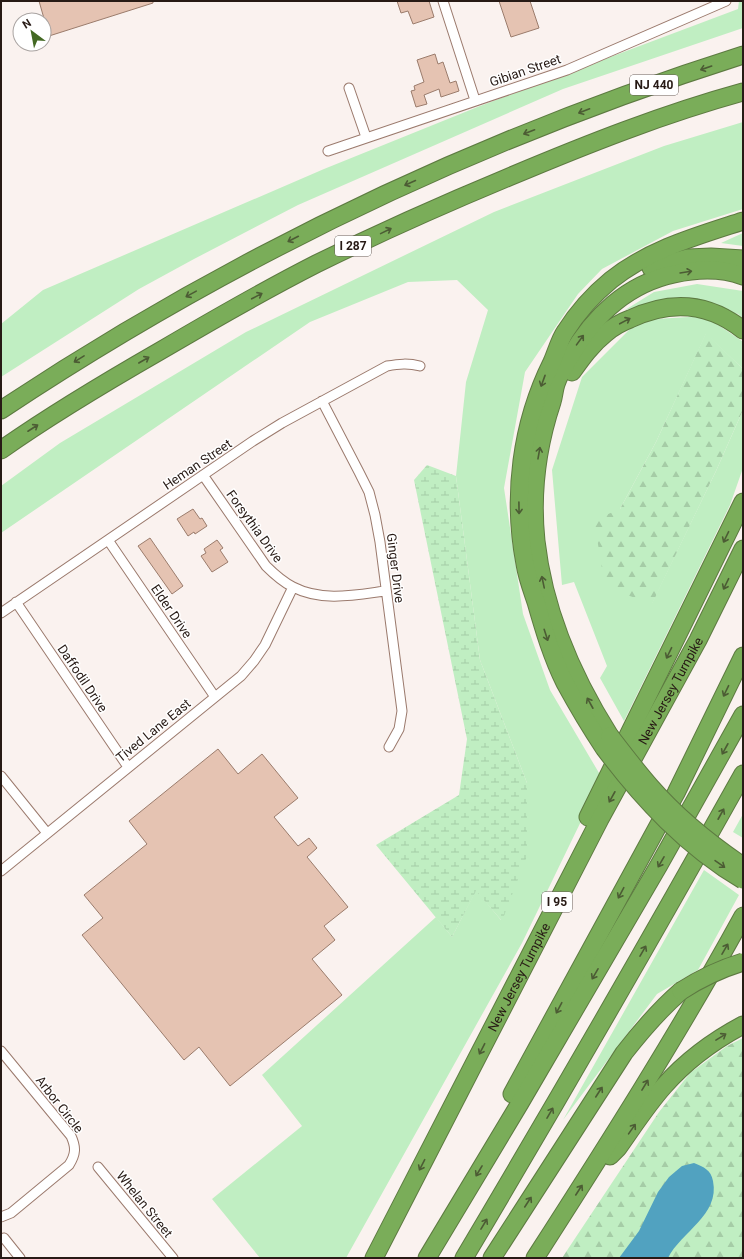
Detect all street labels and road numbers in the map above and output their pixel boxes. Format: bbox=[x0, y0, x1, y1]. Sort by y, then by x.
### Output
street label: Gibian Street bbox=[488, 51, 563, 90]
road number: NJ 440 bbox=[630, 75, 678, 95]
road number: I 287 bbox=[335, 236, 371, 256]
street label: Heman Street bbox=[160, 436, 234, 493]
street label: Forsythia Drive bbox=[223, 487, 286, 565]
street label: Ginger Drive bbox=[384, 532, 407, 604]
street label: Elder Drive bbox=[148, 582, 195, 641]
street label: New Jersey Turnpike bbox=[635, 635, 706, 747]
street label: Daffodil Drive bbox=[55, 642, 111, 715]
street label: Tived Lane East bbox=[113, 696, 194, 765]
road number: I 95 bbox=[542, 892, 572, 912]
street label: New Jersey Turnpike bbox=[485, 920, 553, 1034]
street label: Arbor Circle bbox=[33, 1073, 87, 1136]
street label: Whelan Street bbox=[113, 1168, 176, 1240]

